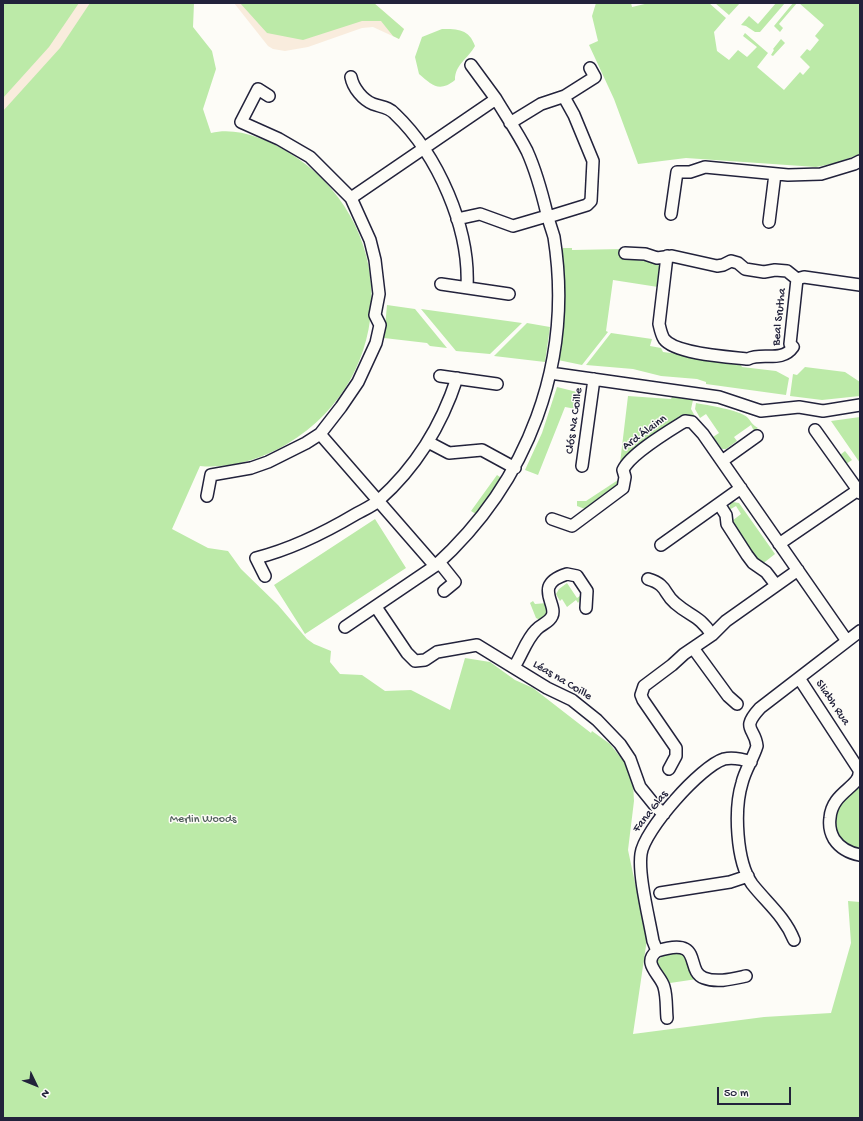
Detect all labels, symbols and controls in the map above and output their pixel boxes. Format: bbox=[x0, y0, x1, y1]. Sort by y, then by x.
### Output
street label: Beal Srutha bbox=[770, 287, 790, 347]
street label: Clós Na Coille bbox=[563, 387, 587, 455]
street label: Ard Álainn bbox=[620, 412, 670, 454]
street label: Léas na Coille bbox=[530, 658, 594, 704]
street label: Sliabh Rua bbox=[812, 678, 852, 728]
street label: Fana Glas bbox=[630, 788, 672, 836]
park label: Merlin Woods bbox=[170, 813, 236, 827]
north arrow bbox=[16, 1065, 56, 1105]
scale bar bbox=[719, 1079, 793, 1105]
text: N bbox=[38, 1086, 52, 1100]
text: 50 m bbox=[724, 1087, 749, 1101]

